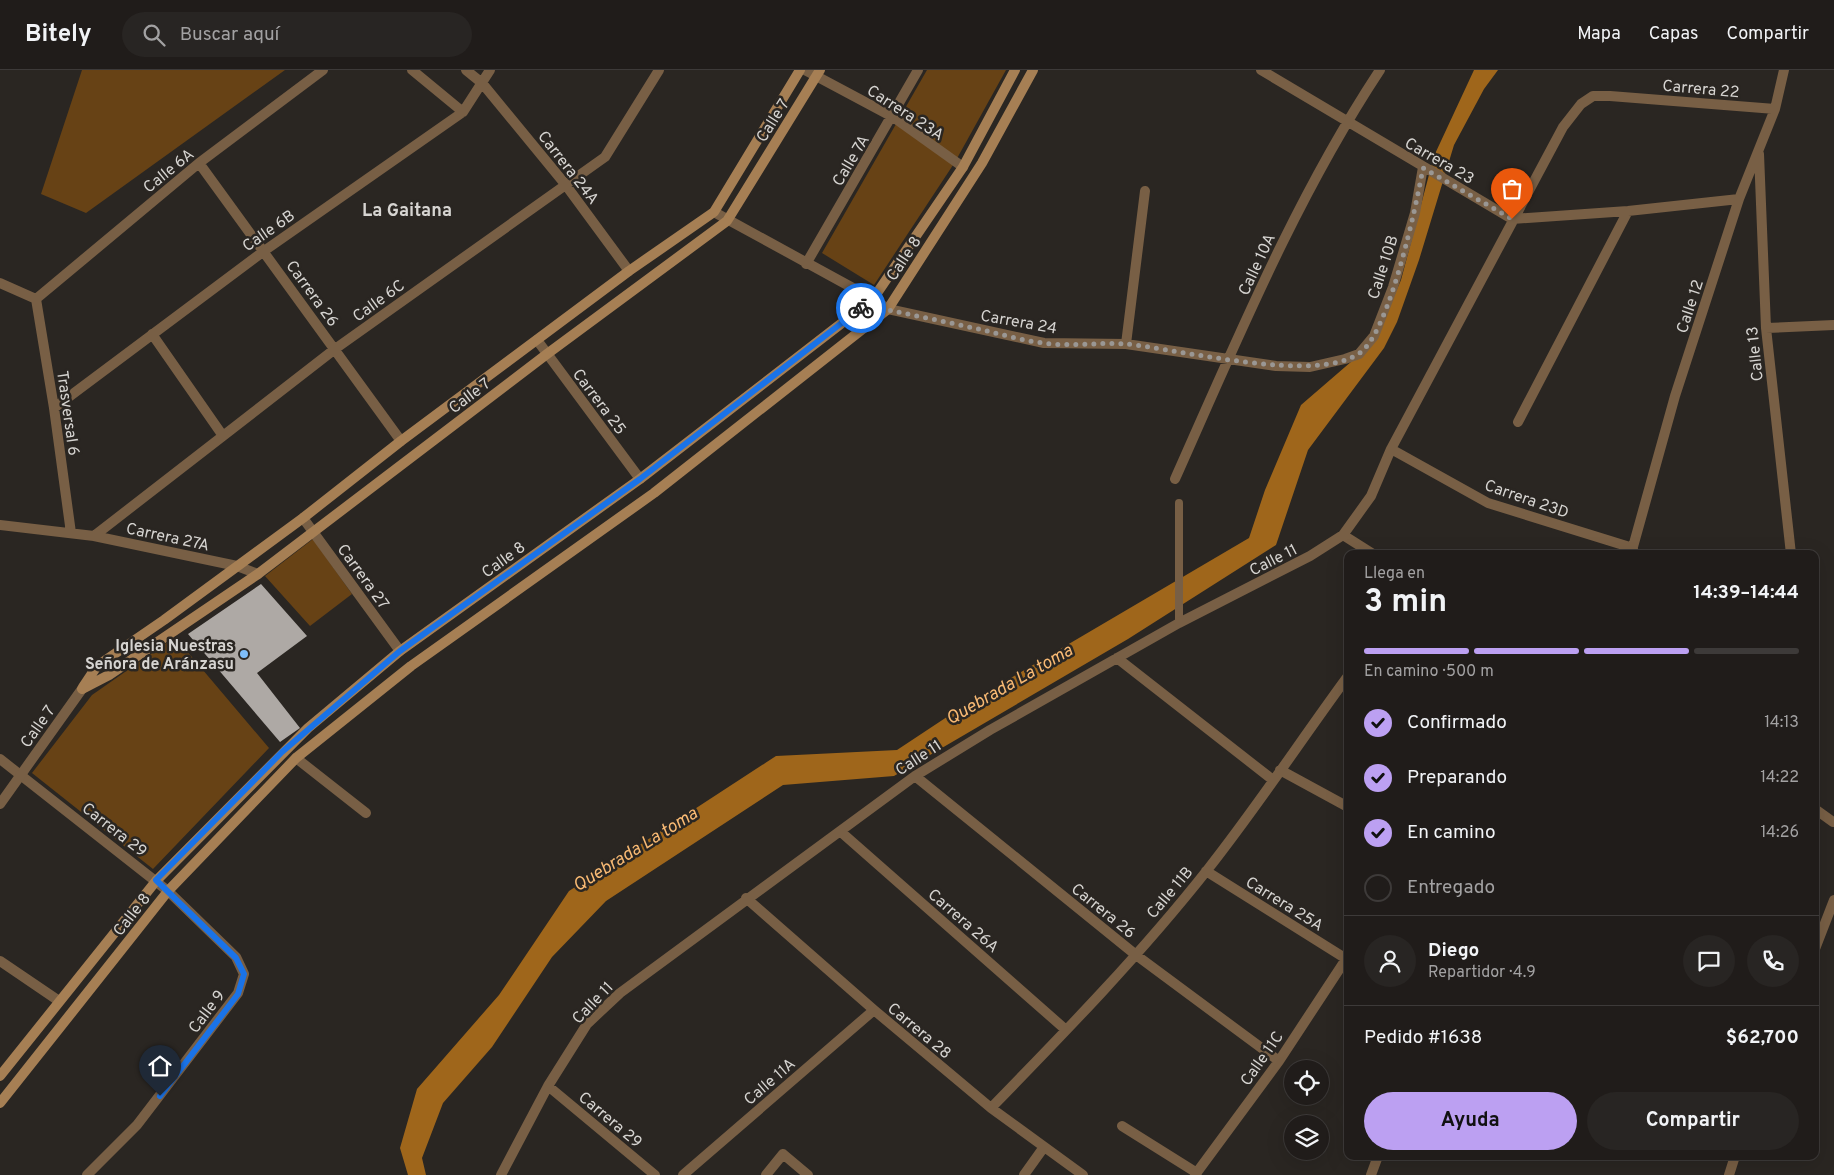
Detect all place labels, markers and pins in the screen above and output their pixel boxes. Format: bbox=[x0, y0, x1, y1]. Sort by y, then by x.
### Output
pin bbox=[1491, 168, 1533, 219]
place label: Iglesia Nuestras Señora de Aránzasu bbox=[85, 637, 234, 675]
marker: Iglesia Nuestras Señora de Aránzasu bbox=[238, 648, 250, 660]
pin bbox=[139, 1045, 181, 1096]

